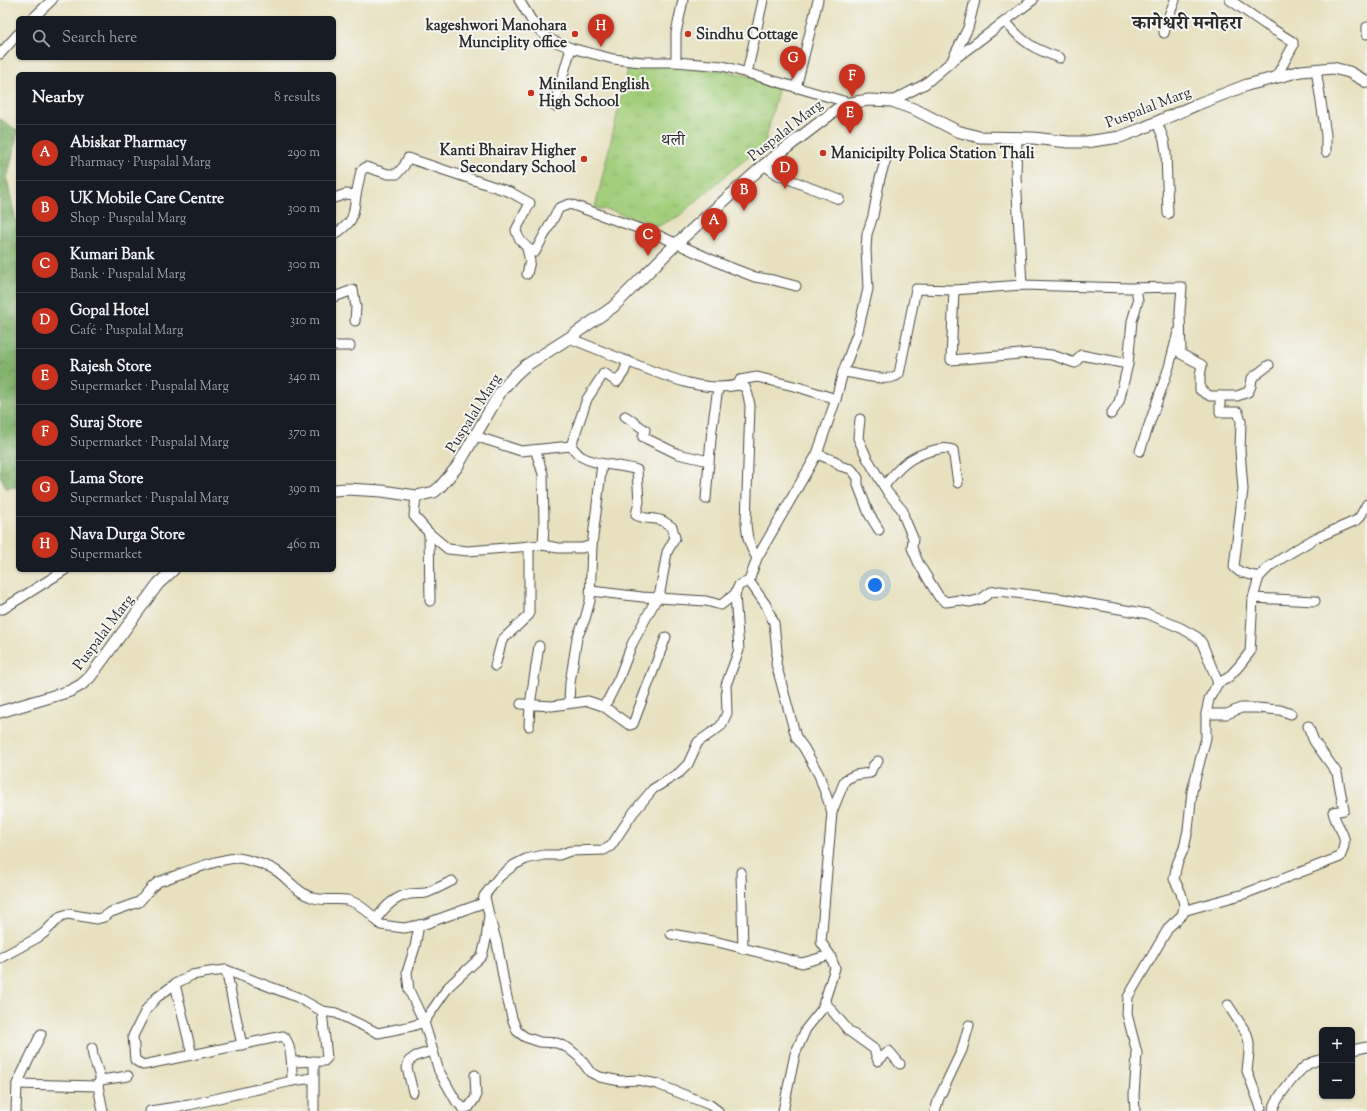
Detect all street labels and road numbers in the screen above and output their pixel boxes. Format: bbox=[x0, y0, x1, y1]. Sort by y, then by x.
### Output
street label: Puspalal Marg bbox=[1103, 82, 1194, 134]
street label: Puspalal Marg bbox=[744, 95, 828, 167]
street label: Puspalal Marg bbox=[442, 370, 507, 458]
street label: Puspalal Marg bbox=[69, 591, 140, 675]

